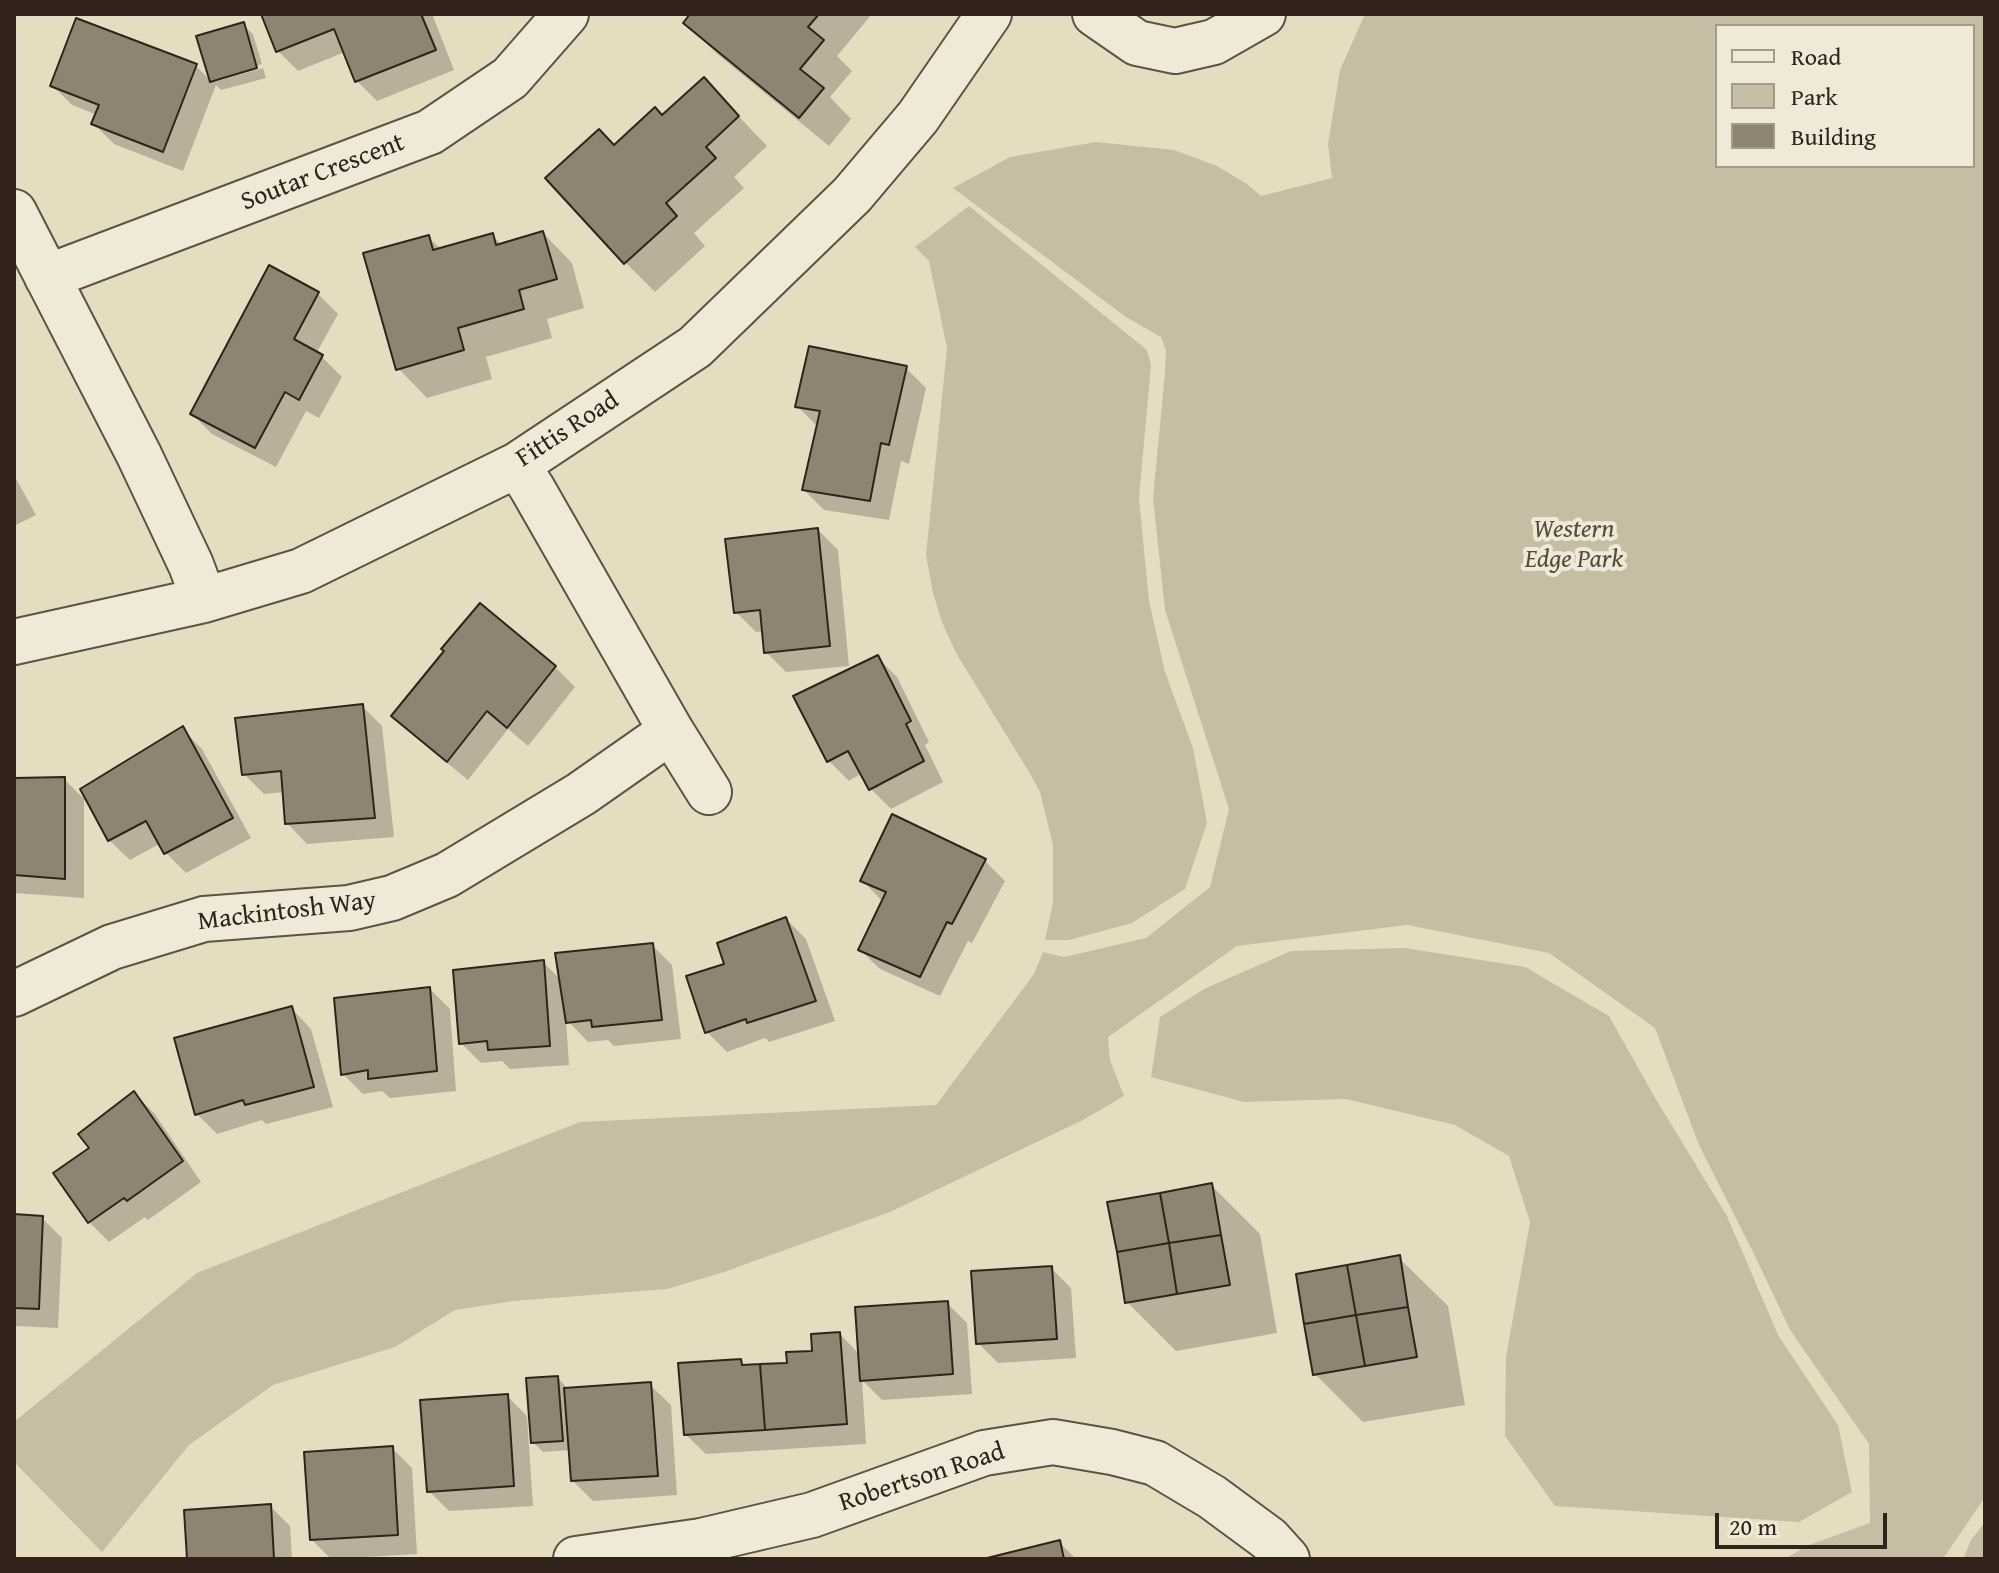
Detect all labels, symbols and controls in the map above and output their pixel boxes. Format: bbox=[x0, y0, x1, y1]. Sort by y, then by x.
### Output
legend bbox=[1715, 24, 1975, 168]
text: Road bbox=[1791, 39, 1841, 74]
text: Park bbox=[1791, 79, 1837, 114]
text: Building bbox=[1791, 119, 1876, 154]
street label: Soutar Crescent bbox=[237, 128, 409, 218]
street label: Fittis Road bbox=[511, 385, 625, 475]
park label: Western Edge Park bbox=[1525, 514, 1623, 576]
street label: Mackintosh Way bbox=[196, 886, 378, 938]
street label: Robertson Road bbox=[835, 1437, 1009, 1519]
scale bar bbox=[1719, 1497, 1891, 1547]
text: 20 m bbox=[1729, 1509, 1777, 1544]

